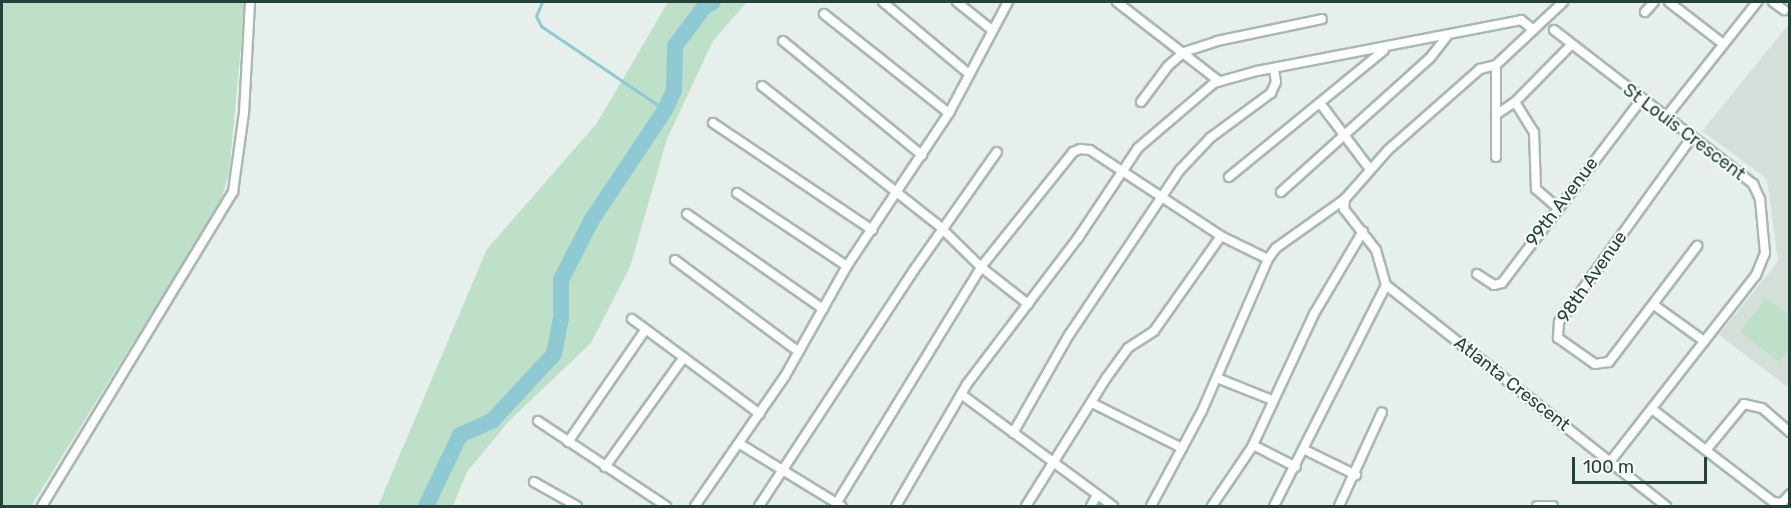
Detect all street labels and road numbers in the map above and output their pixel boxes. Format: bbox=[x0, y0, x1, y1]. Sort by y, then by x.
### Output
street label: St Louis Crescent bbox=[1619, 79, 1749, 185]
street label: 99th Avenue bbox=[1521, 153, 1603, 251]
street label: 98th Avenue bbox=[1552, 227, 1632, 327]
street label: Atlanta Crescent bbox=[1450, 332, 1574, 436]

